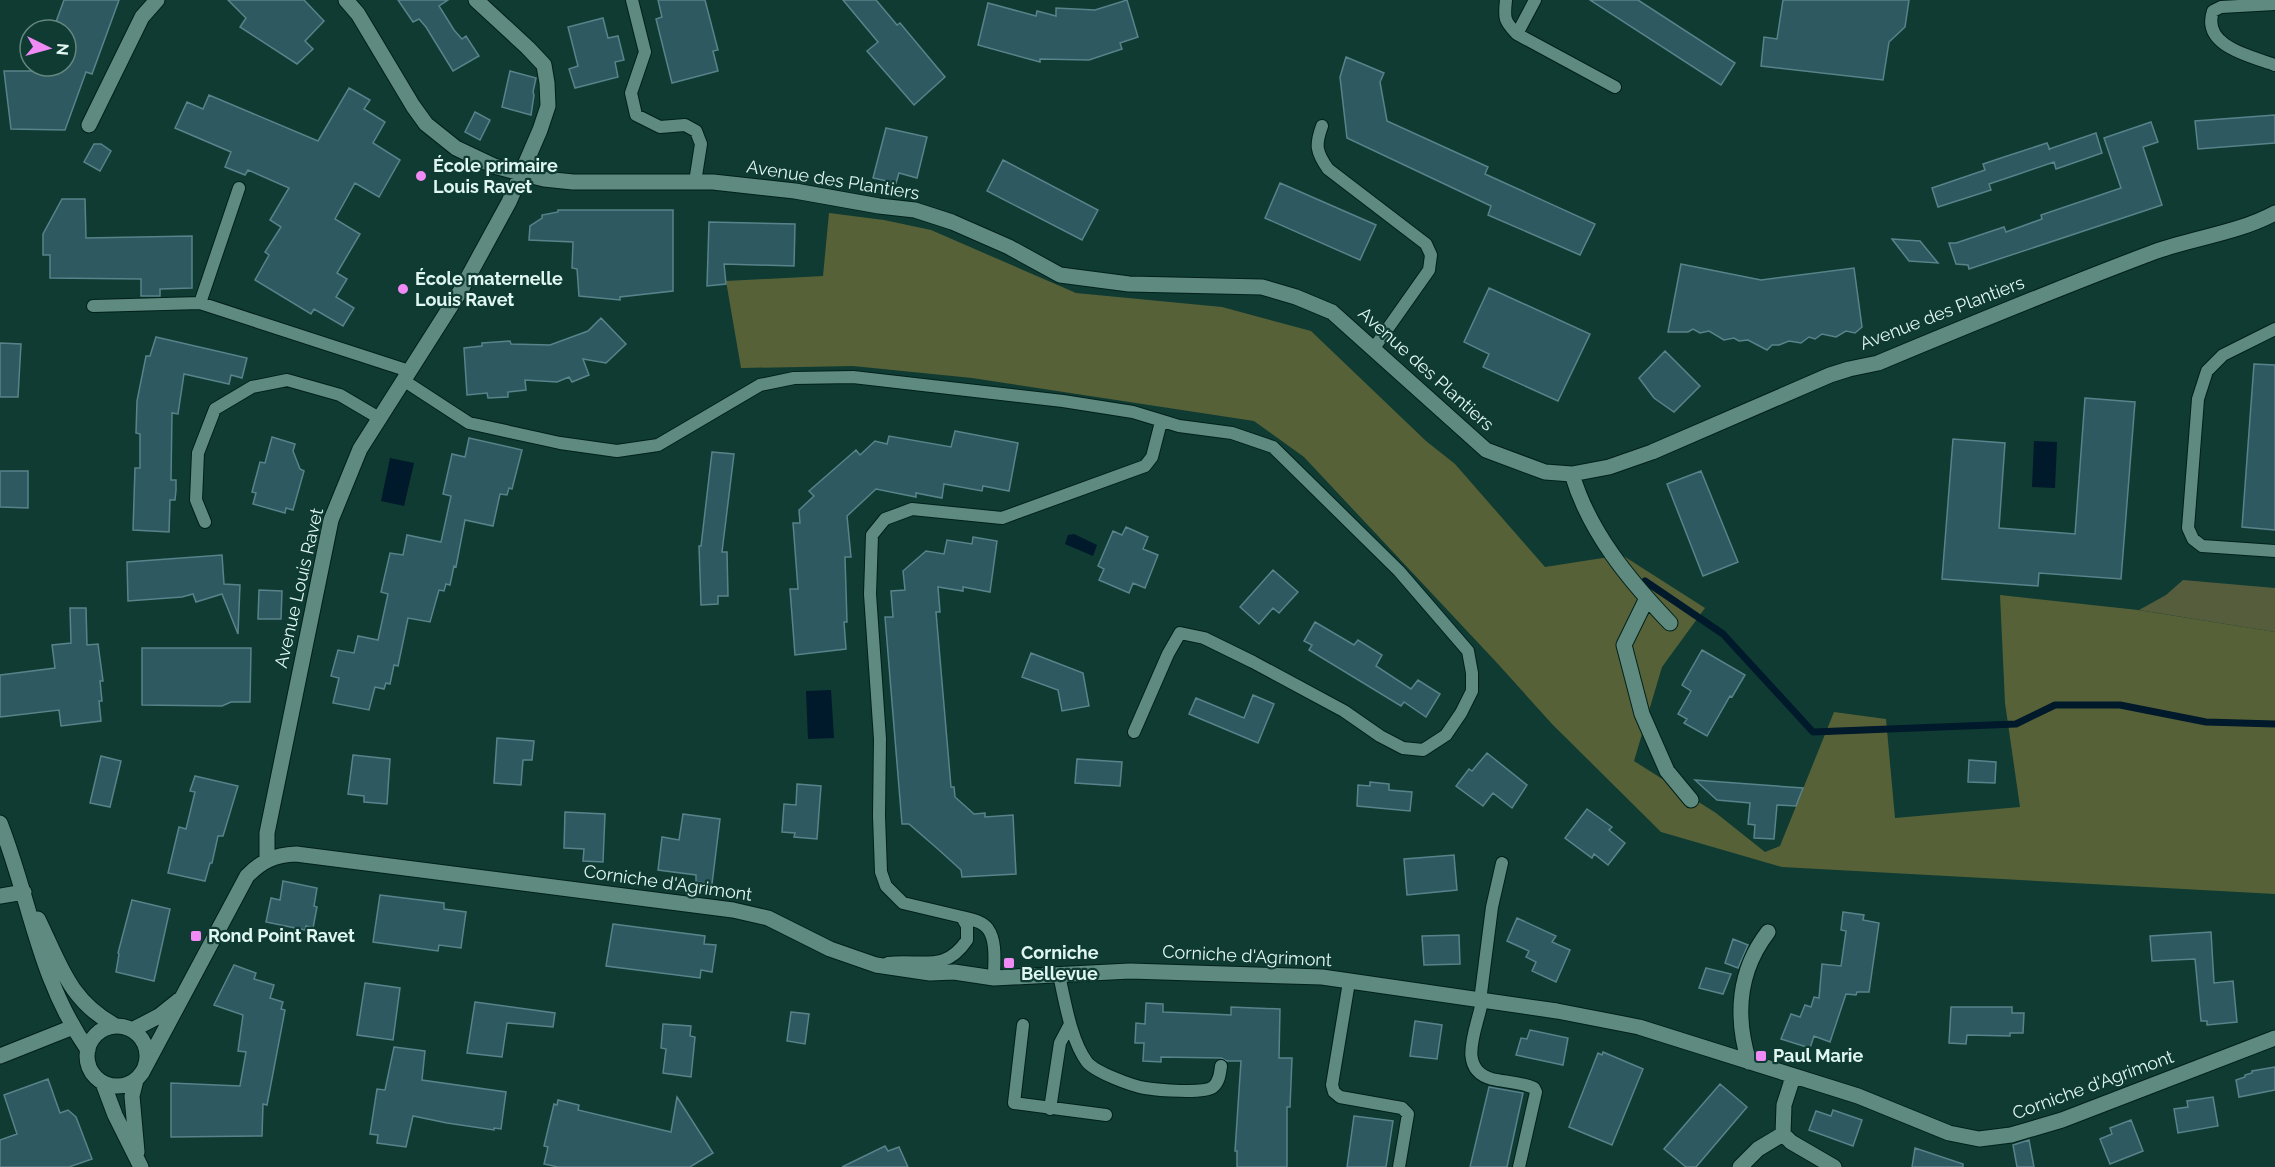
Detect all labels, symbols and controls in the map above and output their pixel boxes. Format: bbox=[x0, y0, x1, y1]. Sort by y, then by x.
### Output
north arrow bbox=[18, 18, 78, 78]
text: N bbox=[52, 42, 72, 56]
place label: École primaire Louis Ravet bbox=[433, 155, 558, 197]
street label: Avenue des Plantiers bbox=[745, 155, 921, 204]
marker: École primaire Louis Ravet bbox=[414, 169, 428, 183]
place label: École maternelle Louis Ravet bbox=[415, 268, 563, 310]
street label: Avenue des Plantiers bbox=[1857, 271, 2027, 354]
marker: École maternelle Louis Ravet bbox=[396, 282, 410, 296]
street label: Avenue des Plantiers bbox=[1354, 302, 1498, 435]
street label: Avenue Louis Ravet bbox=[270, 506, 327, 670]
street label: Corniche d'Agrimont bbox=[583, 860, 754, 905]
place label: Rond Point Ravet bbox=[208, 925, 355, 946]
marker: Rond Point Ravet bbox=[189, 929, 203, 943]
street label: Corniche d'Agrimont bbox=[1162, 941, 1332, 970]
place label: Corniche Bellevue bbox=[1021, 942, 1099, 984]
marker: Corniche Bellevue bbox=[1002, 956, 1016, 970]
place label: Paul Marie bbox=[1773, 1045, 1863, 1066]
street label: Corniche d'Agrimont bbox=[2009, 1046, 2176, 1123]
marker: Paul Marie bbox=[1754, 1049, 1768, 1063]

